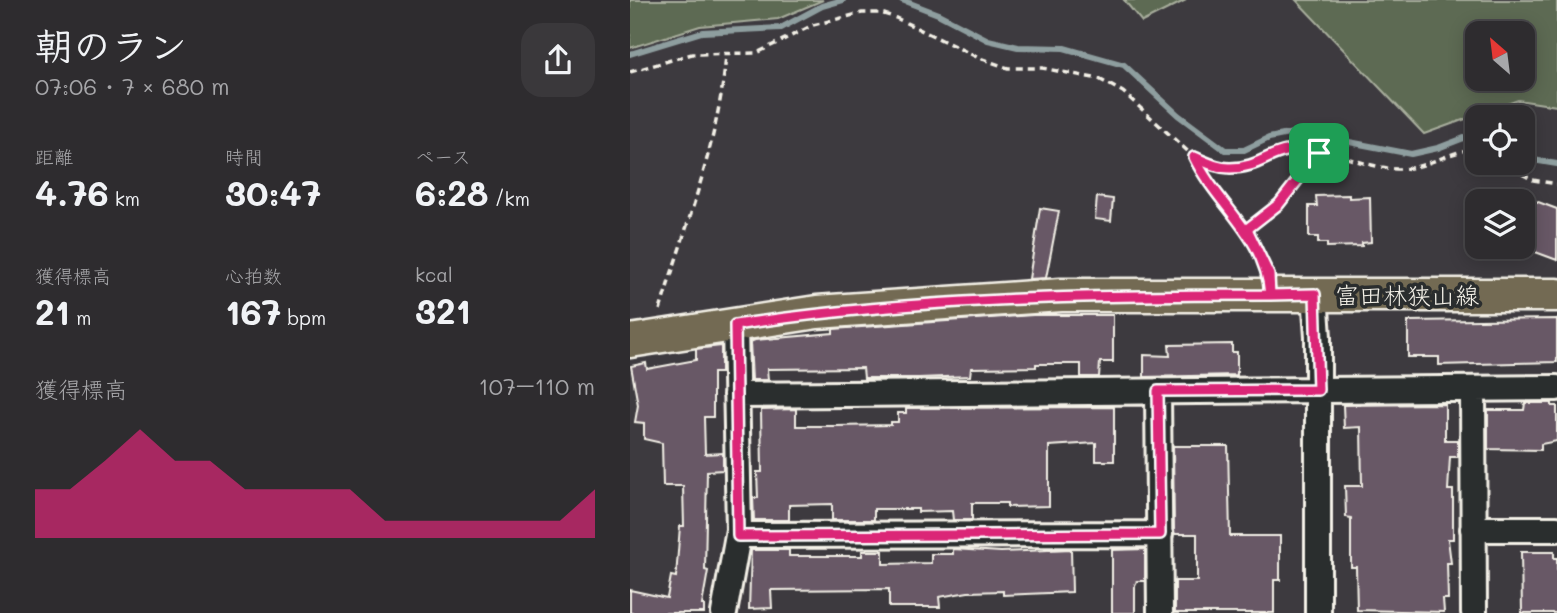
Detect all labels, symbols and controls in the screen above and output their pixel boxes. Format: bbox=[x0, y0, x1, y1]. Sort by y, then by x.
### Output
text: 朝のラン bbox=[35, 20, 187, 70]
north arrow bbox=[1465, 21, 1535, 91]
map controls bbox=[1465, 21, 1535, 259]
button: share bbox=[521, 23, 595, 97]
text: 07:06 · 7 × 680 m bbox=[35, 71, 230, 101]
button: locate bbox=[1465, 105, 1535, 175]
pin bbox=[1289, 123, 1349, 183]
icon: arrive bbox=[1300, 134, 1338, 172]
text: 距離 bbox=[35, 144, 73, 169]
text: 時間 bbox=[225, 144, 263, 169]
text: ペース bbox=[415, 144, 471, 169]
text: 4.76 bbox=[35, 169, 109, 215]
text: 30:47 bbox=[225, 169, 321, 215]
text: 6:28 bbox=[415, 169, 489, 215]
text: km bbox=[109, 186, 140, 211]
text: /km bbox=[489, 186, 530, 211]
button: layers bbox=[1465, 189, 1535, 259]
text: kcal bbox=[415, 262, 453, 287]
text: 獲得標高 bbox=[35, 263, 111, 288]
text: 心拍数 bbox=[225, 263, 282, 288]
street label: 富田林狭山線 bbox=[1335, 279, 1479, 310]
text: 321 bbox=[415, 287, 471, 333]
text: 21 bbox=[35, 288, 70, 334]
text: 167 bbox=[225, 288, 281, 334]
text: m bbox=[70, 305, 91, 330]
text: bpm bbox=[281, 305, 326, 330]
text: 107–110 m bbox=[478, 371, 595, 401]
text: 獲得標高 bbox=[35, 374, 127, 404]

